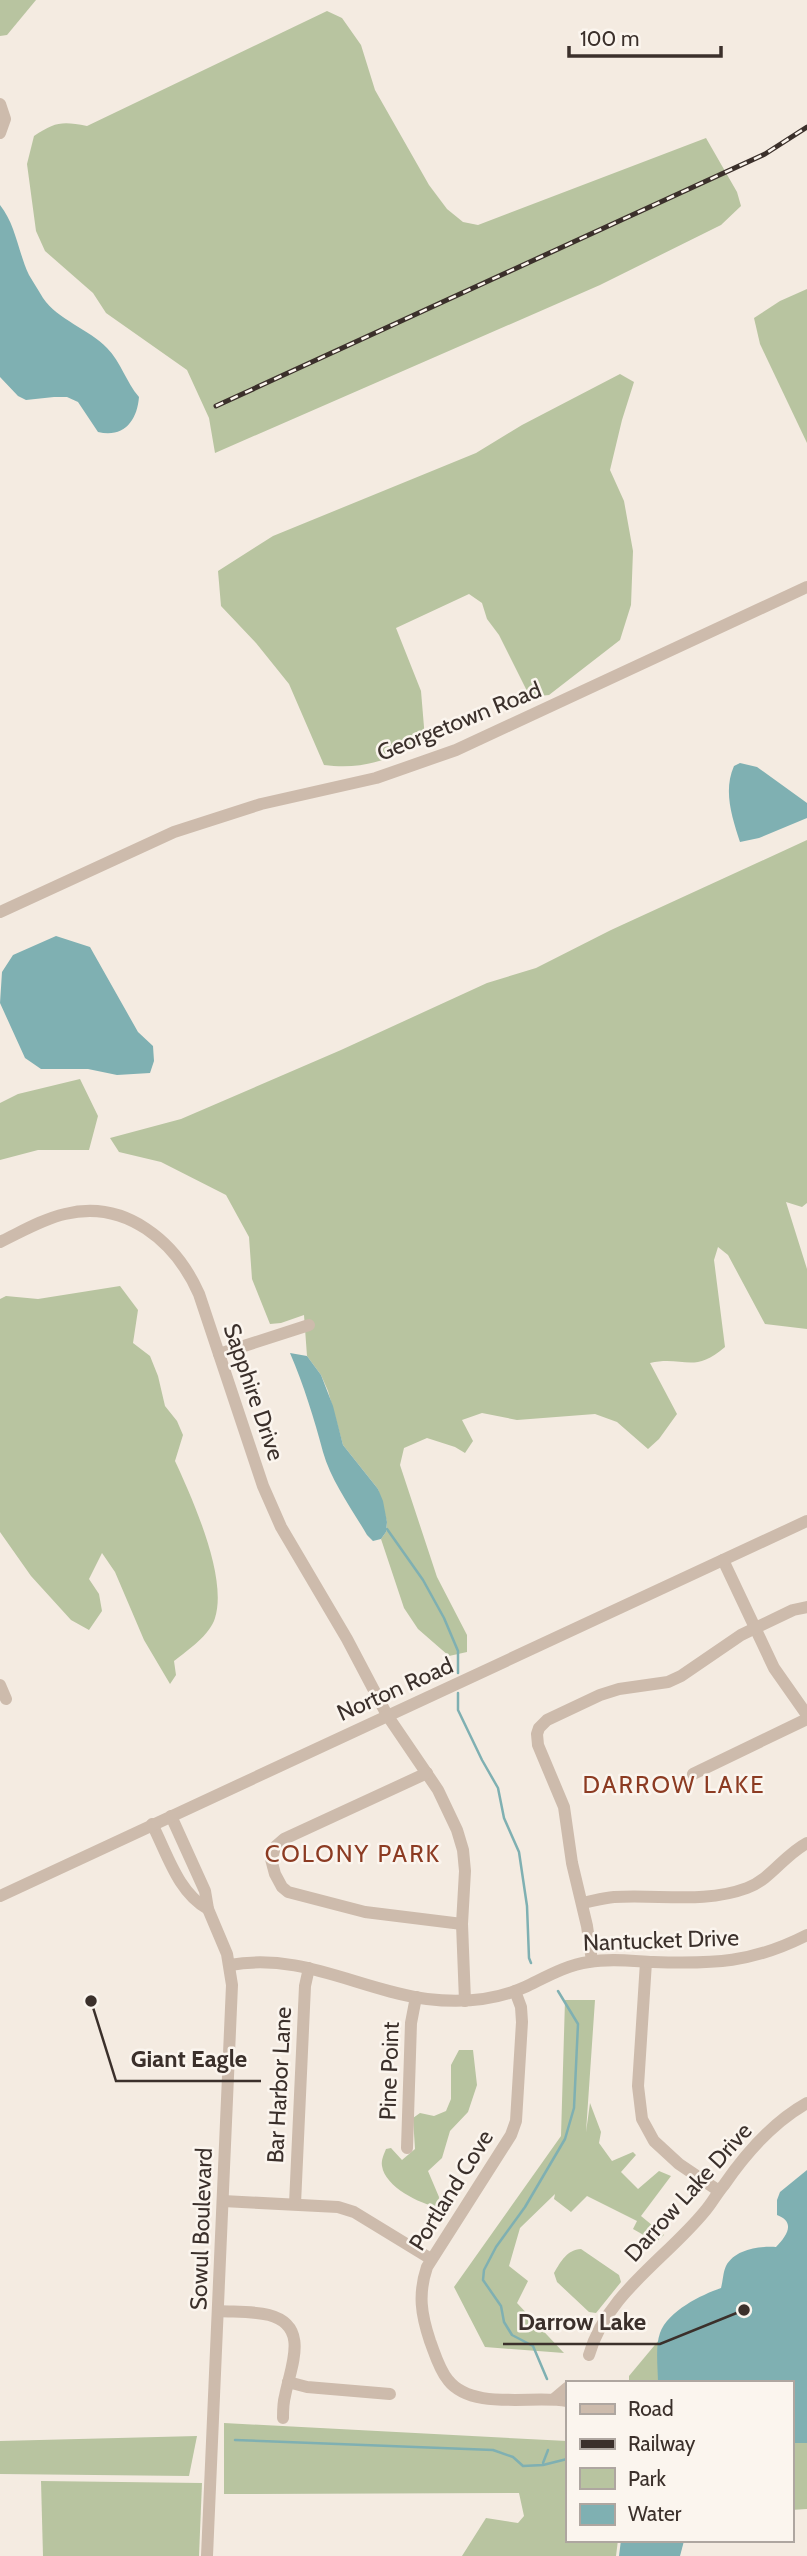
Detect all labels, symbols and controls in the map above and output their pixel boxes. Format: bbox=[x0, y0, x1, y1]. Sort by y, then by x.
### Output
scale bar bbox=[569, 14, 721, 58]
text: 100 m bbox=[580, 26, 639, 51]
street label: Georgetown Road bbox=[373, 675, 545, 767]
street label: Sapphire Drive bbox=[217, 1320, 291, 1464]
street label: Norton Road bbox=[333, 1651, 457, 1727]
district label: DARROW LAKE bbox=[583, 1770, 765, 1799]
district label: COLONY PARK bbox=[265, 1839, 441, 1868]
street label: Nantucket Drive bbox=[583, 1923, 740, 1957]
street label: Bar Harbor Lane bbox=[261, 2006, 297, 2164]
street label: Pine Point bbox=[373, 2021, 405, 2121]
callout: Giant Eagle bbox=[116, 2036, 261, 2081]
text: Giant Eagle bbox=[131, 2044, 247, 2073]
street label: Darrow Lake Drive bbox=[618, 2117, 758, 2267]
street label: Portland Cove bbox=[403, 2124, 499, 2255]
street label: Sowul Boulevard bbox=[184, 2147, 218, 2311]
callout: Darrow Lake bbox=[503, 2299, 660, 2344]
text: Darrow Lake bbox=[518, 2307, 646, 2336]
legend bbox=[566, 2381, 793, 2542]
text: Road bbox=[628, 2396, 674, 2421]
text: Railway bbox=[628, 2431, 696, 2456]
text: Park bbox=[628, 2466, 666, 2491]
text: Water bbox=[628, 2501, 682, 2526]

